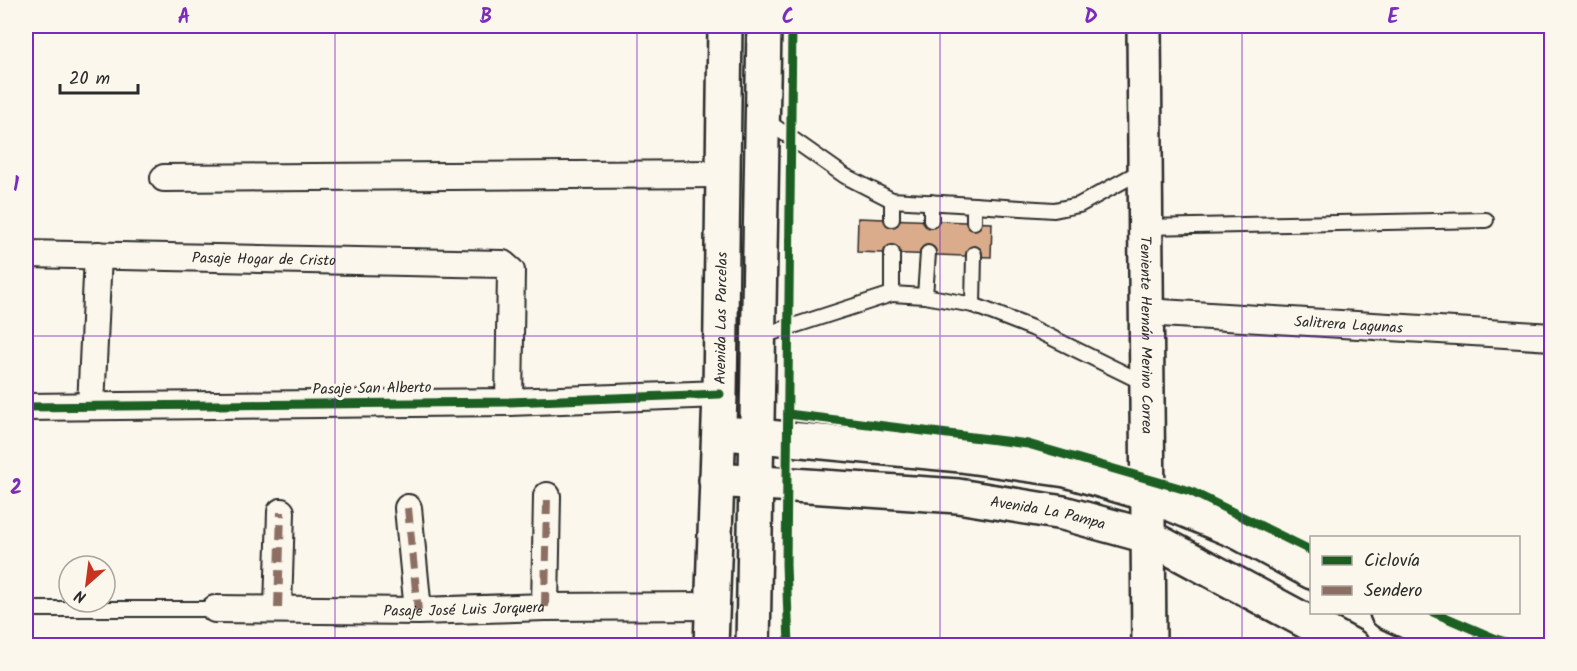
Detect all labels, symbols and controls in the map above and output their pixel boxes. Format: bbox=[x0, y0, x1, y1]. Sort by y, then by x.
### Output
text: A bbox=[178, 2, 190, 34]
text: B bbox=[480, 2, 492, 34]
text: C bbox=[782, 2, 794, 34]
text: D bbox=[1084, 2, 1098, 34]
text: E bbox=[1387, 2, 1399, 34]
scale bar bbox=[60, 57, 138, 95]
text: 20 m bbox=[69, 65, 110, 94]
text: 1 bbox=[13, 170, 19, 202]
street label: Teniente Hernán Merino Correa bbox=[1133, 236, 1158, 434]
street label: Pasaje Hogar de Cristo bbox=[192, 246, 336, 273]
street label: Avenida Las Parcelas bbox=[709, 251, 735, 385]
street label: Salitrera Lagunas bbox=[1293, 310, 1404, 341]
street label: Pasaje San Alberto bbox=[312, 376, 432, 402]
text: 2 bbox=[10, 473, 22, 505]
street label: Avenida La Pampa bbox=[988, 490, 1108, 537]
legend bbox=[1310, 536, 1520, 614]
text: Ciclovía bbox=[1364, 547, 1420, 576]
north arrow bbox=[57, 554, 117, 614]
text: Sendero bbox=[1364, 577, 1422, 606]
text: N bbox=[70, 583, 91, 609]
street label: Pasaje José Luis Jorquera bbox=[383, 596, 545, 624]

